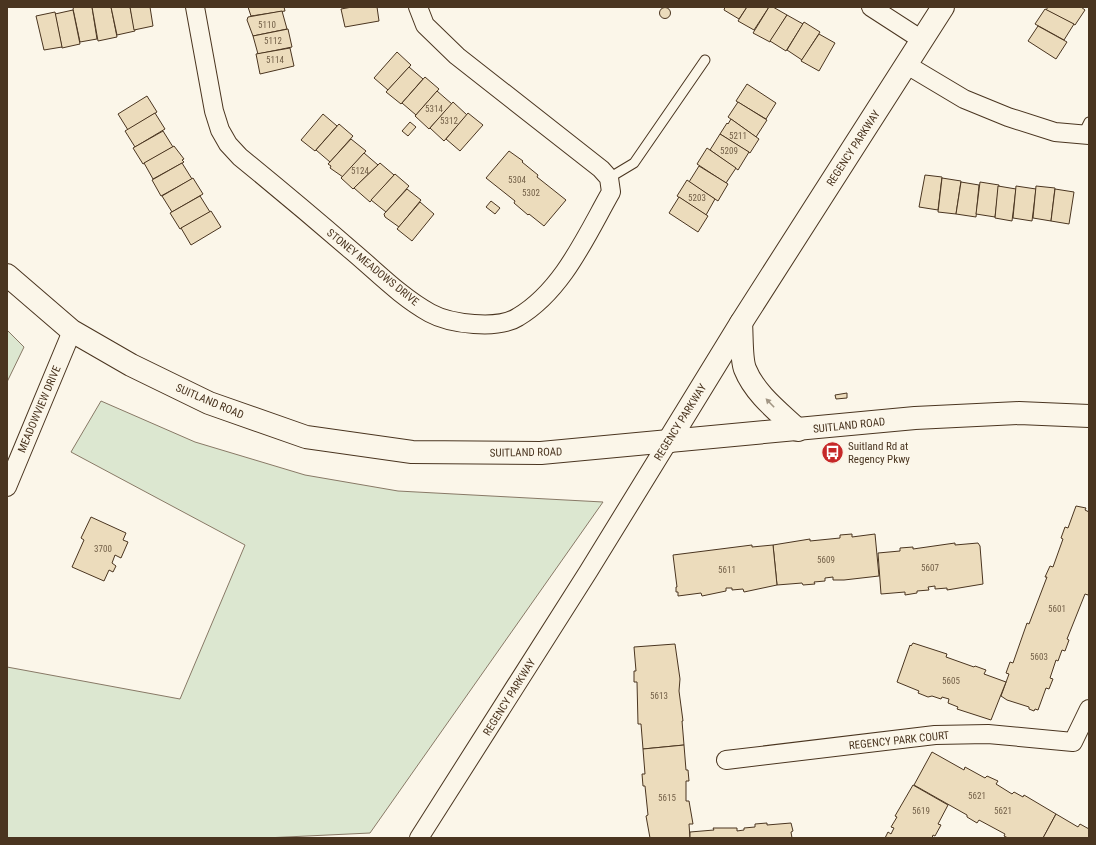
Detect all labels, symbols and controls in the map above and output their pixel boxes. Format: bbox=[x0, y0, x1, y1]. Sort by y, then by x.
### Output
house number: 5110 bbox=[258, 20, 276, 30]
house number: 5112 bbox=[264, 36, 282, 46]
house number: 5114 bbox=[266, 55, 284, 65]
house number: 5314 bbox=[425, 104, 443, 114]
street label: REGENCY PARKWAY bbox=[824, 108, 883, 189]
house number: 5312 bbox=[440, 116, 458, 126]
house number: 5211 bbox=[729, 131, 747, 141]
house number: 5209 bbox=[720, 146, 738, 156]
house number: 5124 bbox=[351, 166, 369, 176]
house number: 5304 bbox=[508, 175, 526, 185]
house number: 5302 bbox=[522, 188, 540, 198]
house number: 5203 bbox=[688, 193, 706, 203]
street label: STONEY MEADOWS DRIVE bbox=[324, 226, 422, 309]
street label: MEADOWVIEW DRIVE bbox=[15, 363, 64, 455]
street label: SUITLAND ROAD bbox=[174, 381, 246, 422]
street label: REGENCY PARKWAY bbox=[652, 381, 709, 463]
one-way arrow bbox=[765, 398, 774, 408]
street label: SUITLAND ROAD bbox=[812, 415, 886, 436]
bus stop icon: Suitland Rd at Regency Pkwy bbox=[820, 439, 846, 465]
place label: Suitland Rd at Regency Pkwy bbox=[848, 440, 910, 466]
street label: SUITLAND ROAD bbox=[490, 445, 562, 460]
house number: 3700 bbox=[94, 544, 112, 554]
house number: 5609 bbox=[817, 555, 835, 565]
house number: 5607 bbox=[921, 563, 939, 573]
house number: 5611 bbox=[718, 565, 736, 575]
house number: 5601 bbox=[1048, 604, 1066, 614]
house number: 5603 bbox=[1030, 652, 1048, 662]
street label: REGENCY PARKWAY bbox=[481, 656, 538, 738]
house number: 5605 bbox=[942, 676, 960, 686]
house number: 5613 bbox=[650, 691, 668, 701]
street label: REGENCY PARK COURT bbox=[848, 729, 950, 752]
house number: 5621 bbox=[968, 791, 986, 801]
house number: 5615 bbox=[658, 793, 676, 803]
house number: 5619 bbox=[912, 806, 930, 816]
house number: 5621 bbox=[994, 806, 1012, 816]

